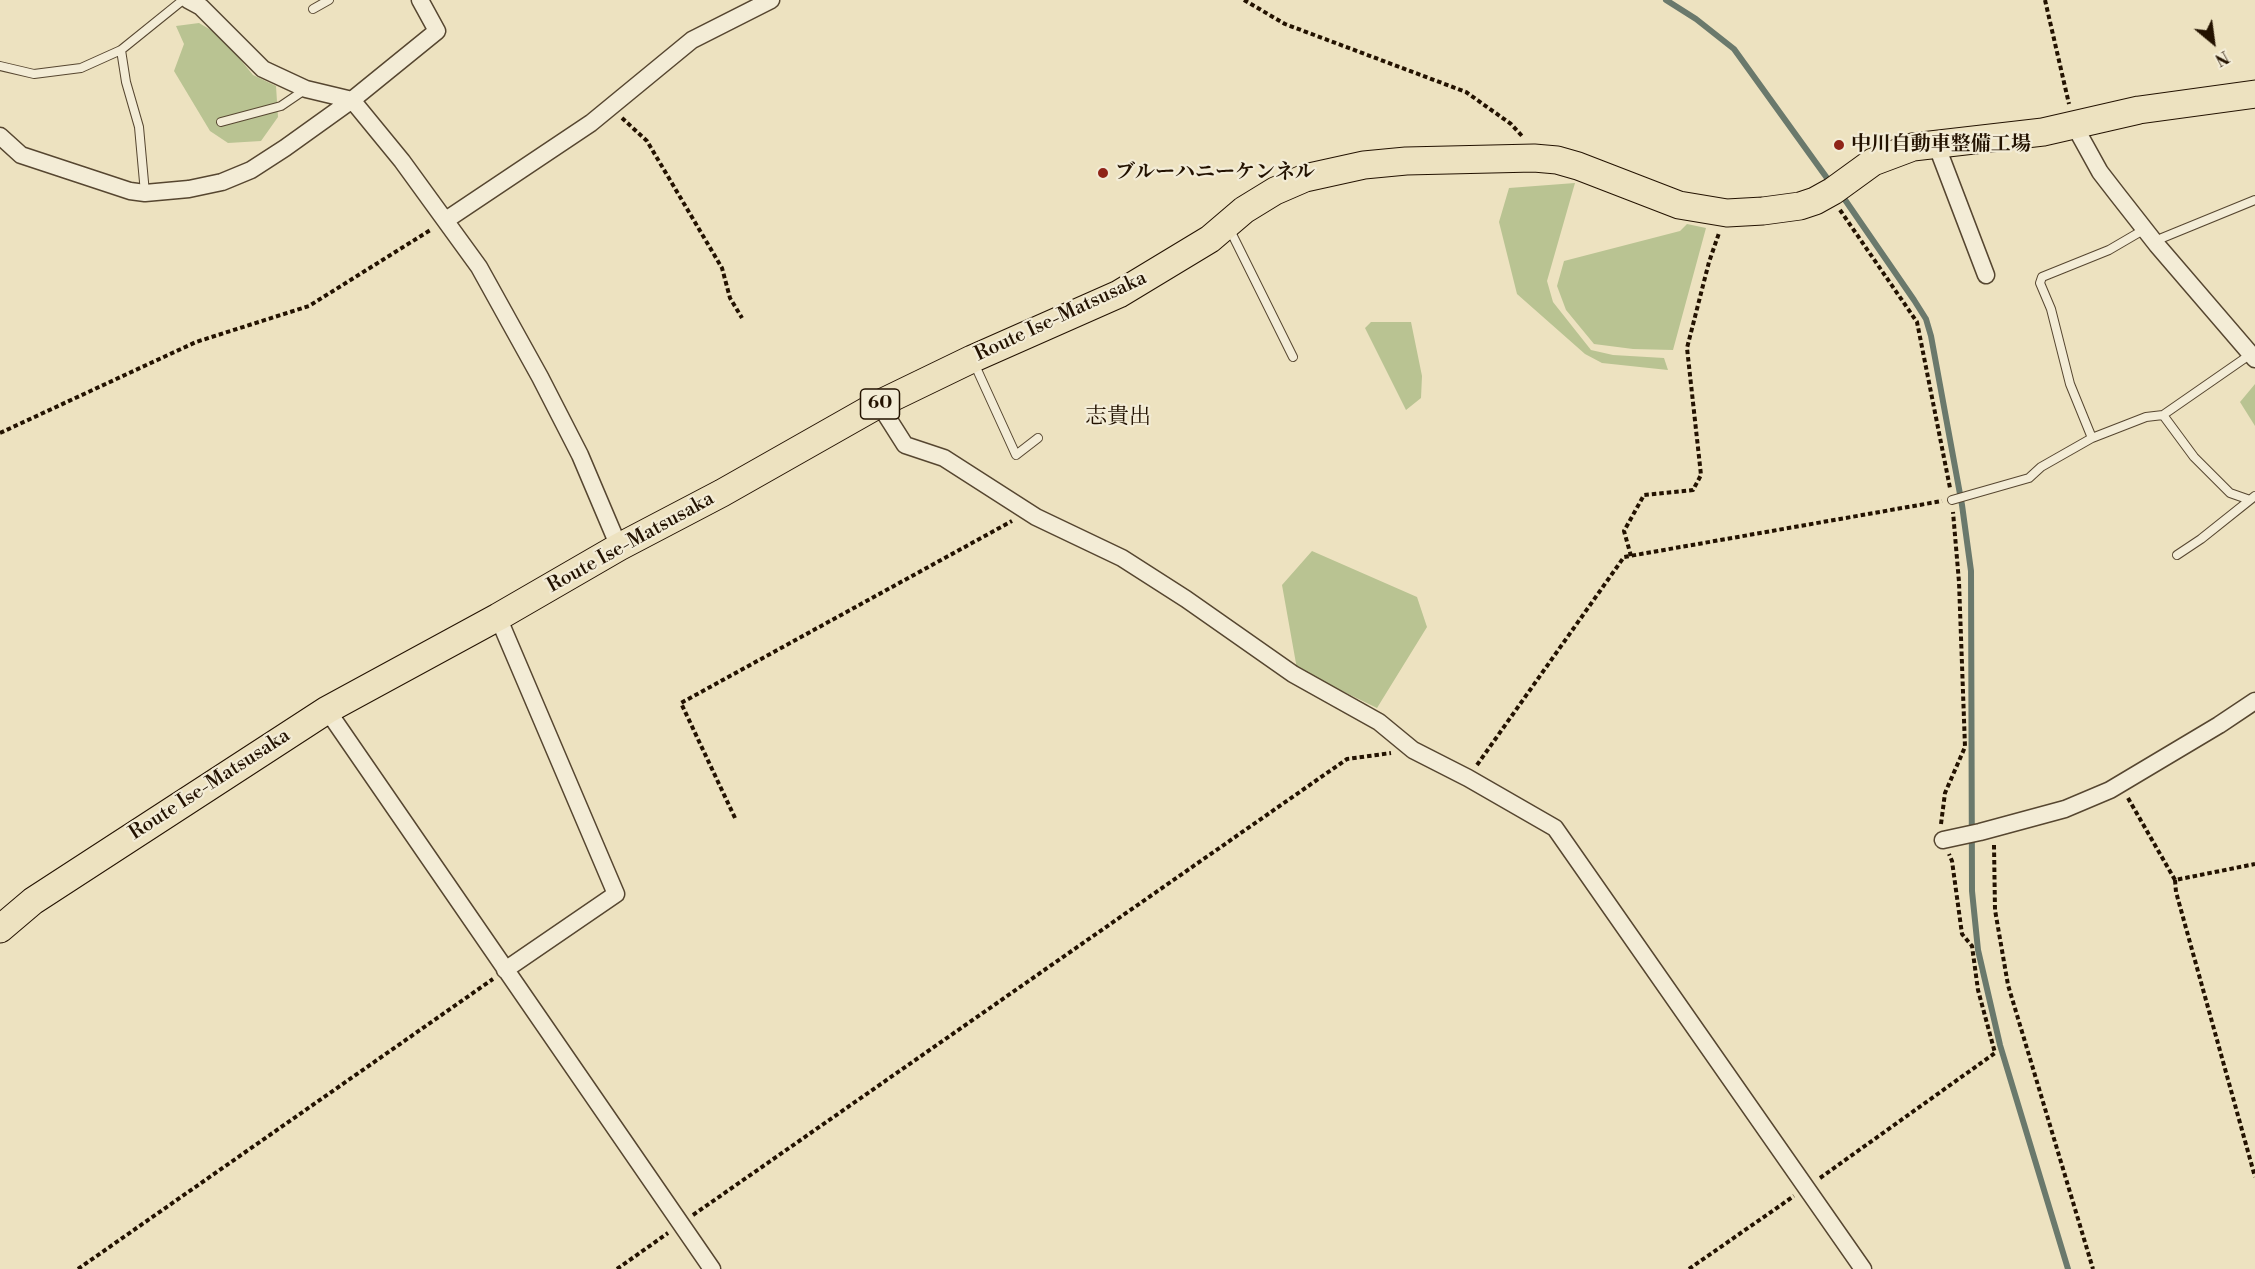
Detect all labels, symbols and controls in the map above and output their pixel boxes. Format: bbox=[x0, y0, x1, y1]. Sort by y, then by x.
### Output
north arrow bbox=[2183, 12, 2243, 72]
text: N bbox=[2211, 46, 2232, 70]
place label: 中川自動車整備工場 bbox=[1851, 133, 2031, 157]
marker: 中川自動車整備工場 bbox=[1832, 138, 1846, 152]
place label: ブルーハニーケンネル bbox=[1115, 161, 1315, 185]
marker: ブルーハニーケンネル bbox=[1096, 166, 1110, 180]
street label: Route Ise-Matsusaka bbox=[971, 267, 1151, 367]
road number: 60 bbox=[860, 389, 900, 419]
district label: 志貴出 bbox=[1085, 405, 1151, 431]
street label: Route Ise-Matsusaka bbox=[543, 487, 719, 599]
street label: Route Ise-Matsusaka bbox=[125, 724, 295, 846]

